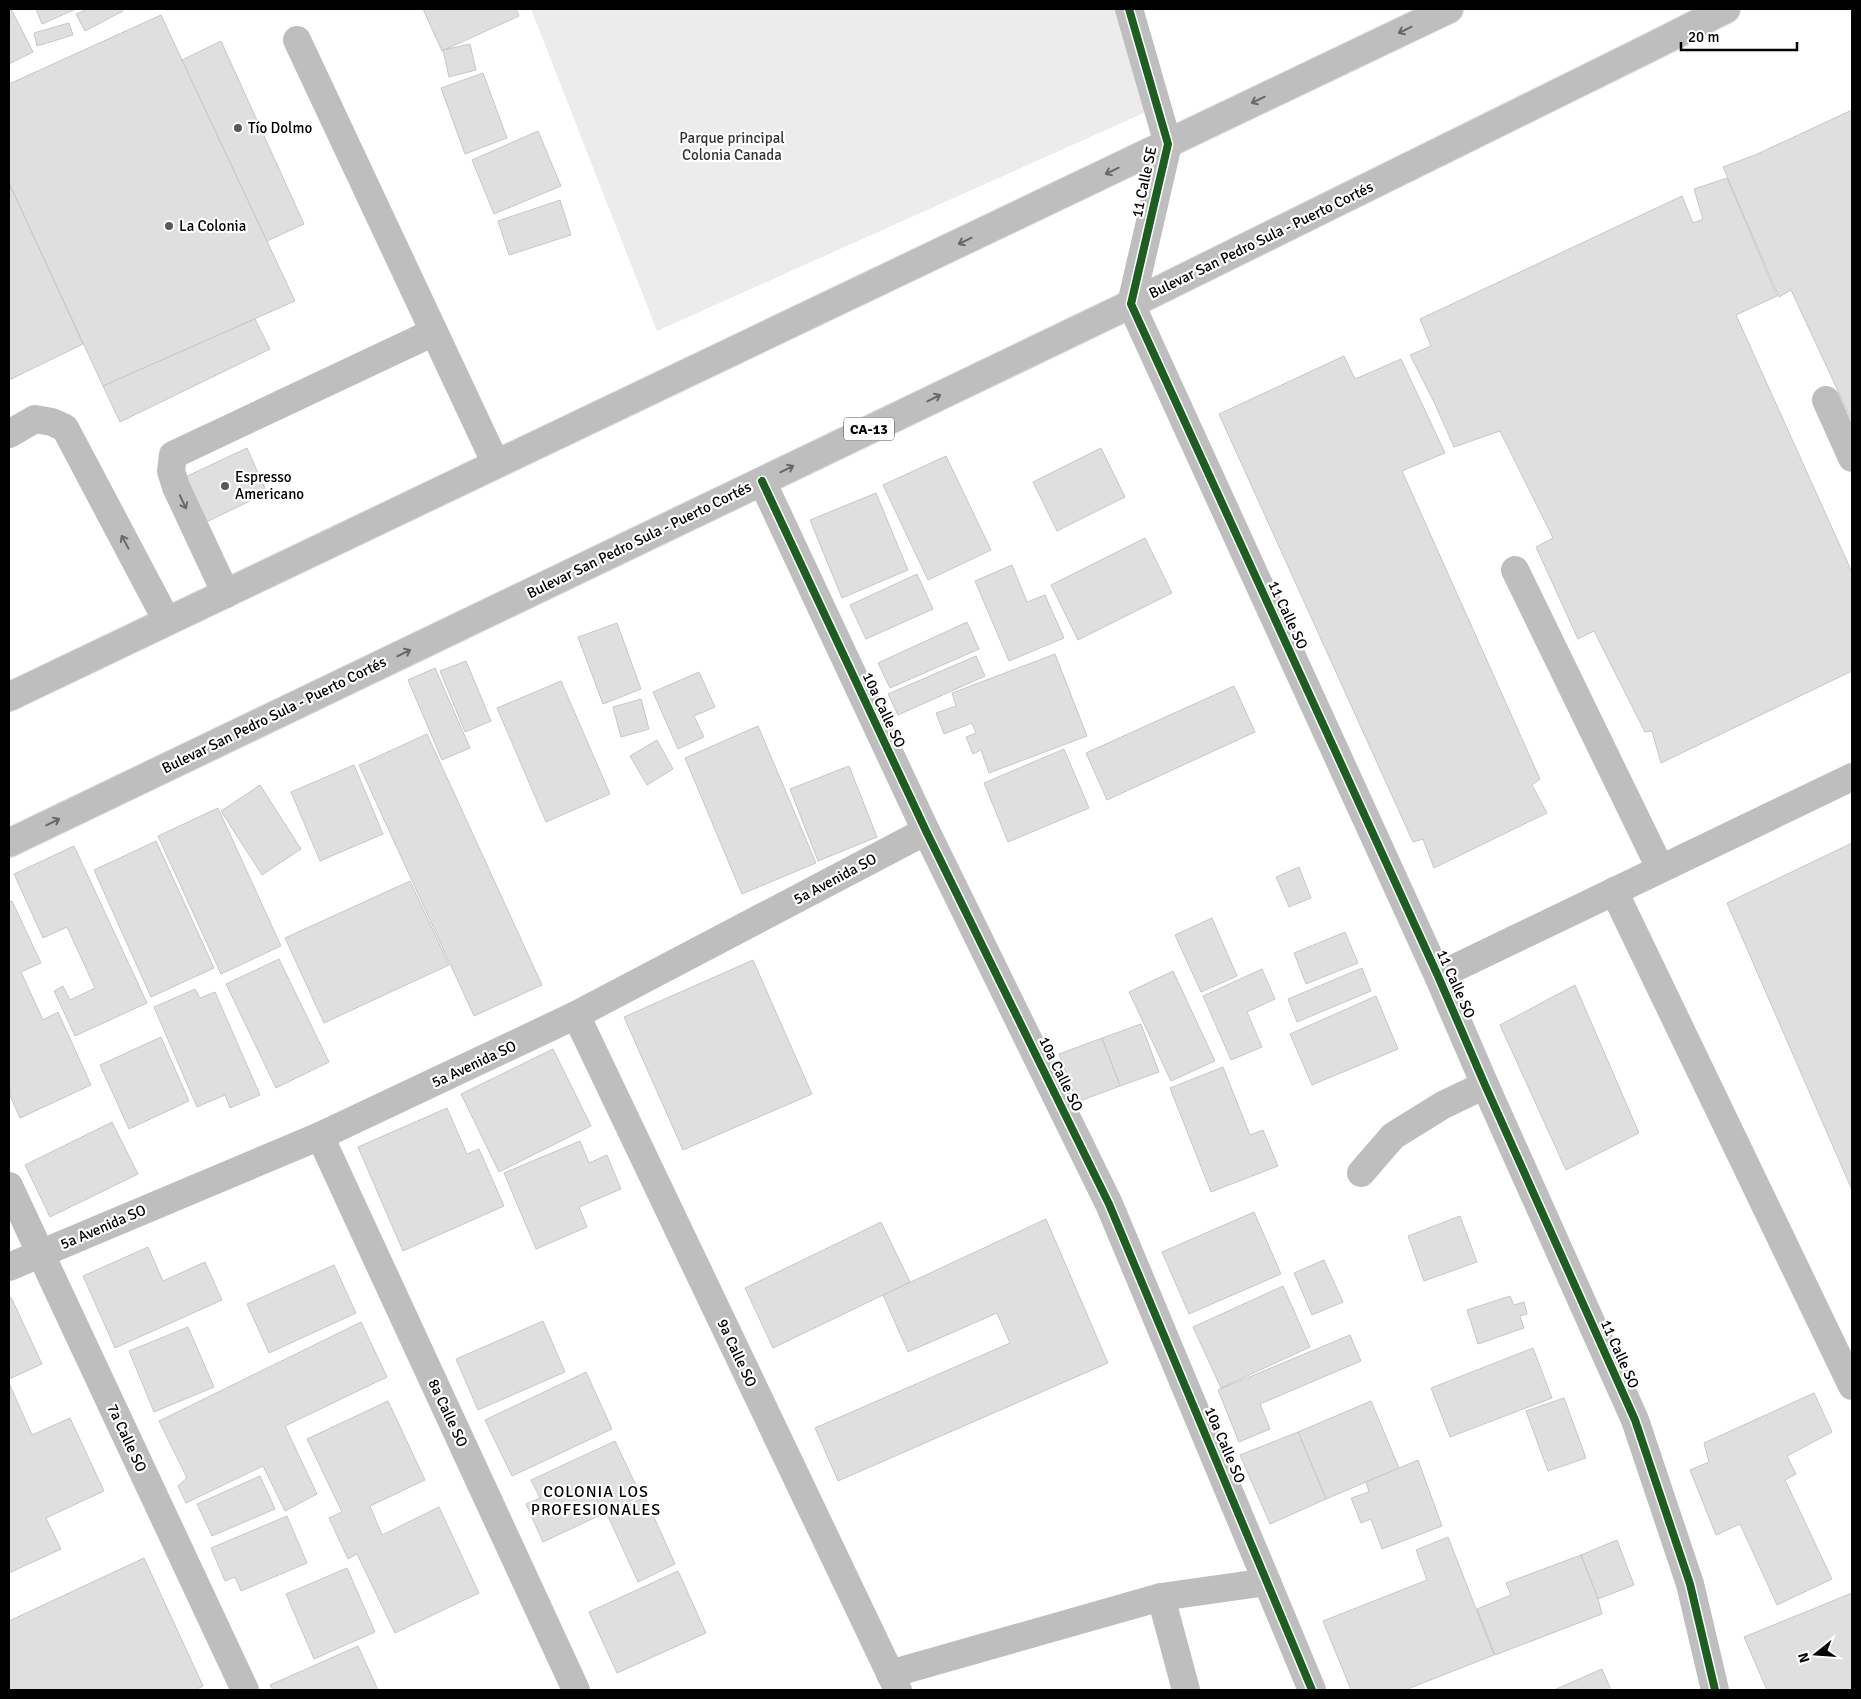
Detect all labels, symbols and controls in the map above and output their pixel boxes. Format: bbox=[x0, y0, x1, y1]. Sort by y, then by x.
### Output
scale bar bbox=[1681, 20, 1797, 52]
one-way arrow bbox=[1397, 25, 1412, 35]
text: 20 m bbox=[1688, 28, 1719, 46]
one-way arrow bbox=[1251, 96, 1266, 106]
place label: Tío Dolmo bbox=[248, 119, 312, 137]
marker: Tío Dolmo bbox=[232, 122, 244, 134]
park label: Parque principal Colonia Canada bbox=[679, 129, 785, 164]
street label: 11 Calle SE bbox=[1128, 145, 1160, 219]
one-way arrow bbox=[1105, 166, 1120, 176]
street label: Bulevar San Pedro Sula - Puerto Cortés bbox=[1146, 177, 1377, 302]
place label: La Colonia bbox=[179, 217, 246, 235]
marker: La Colonia bbox=[163, 220, 175, 232]
one-way arrow bbox=[958, 236, 973, 246]
one-way arrow bbox=[926, 393, 941, 402]
road number: CA-13 bbox=[844, 418, 894, 440]
one-way arrow bbox=[779, 463, 794, 473]
place label: Espresso Americano bbox=[235, 468, 304, 503]
street label: Bulevar San Pedro Sula - Puerto Cortés bbox=[524, 477, 755, 602]
marker: Espresso Americano bbox=[219, 480, 231, 492]
one-way arrow bbox=[178, 494, 188, 509]
one-way arrow bbox=[120, 535, 130, 550]
street label: 11 Calle SO bbox=[1264, 578, 1312, 652]
one-way arrow bbox=[396, 647, 411, 657]
street label: Bulevar San Pedro Sula - Puerto Cortés bbox=[159, 652, 390, 777]
street label: 10a Calle SO bbox=[859, 669, 909, 751]
one-way arrow bbox=[45, 816, 60, 826]
street label: 5a Avenida SO bbox=[790, 850, 880, 908]
street label: 11 Calle SO bbox=[1433, 947, 1479, 1021]
street label: 10a Calle SO bbox=[1035, 1034, 1087, 1115]
street label: 5a Avenida SO bbox=[429, 1036, 519, 1091]
street label: 5a Avenida SO bbox=[57, 1201, 149, 1253]
street label: 9a Calle SO bbox=[713, 1316, 761, 1390]
street label: 11 Calle SO bbox=[1597, 1317, 1643, 1391]
street label: 8a Calle SO bbox=[424, 1376, 472, 1450]
street label: 7a Calle SO bbox=[103, 1401, 151, 1475]
street label: 10a Calle SO bbox=[1201, 1404, 1249, 1486]
district label: COLONIA LOS PROFESIONALES bbox=[531, 1482, 661, 1520]
north arrow bbox=[1791, 1629, 1841, 1679]
text: N bbox=[1794, 1651, 1814, 1665]

